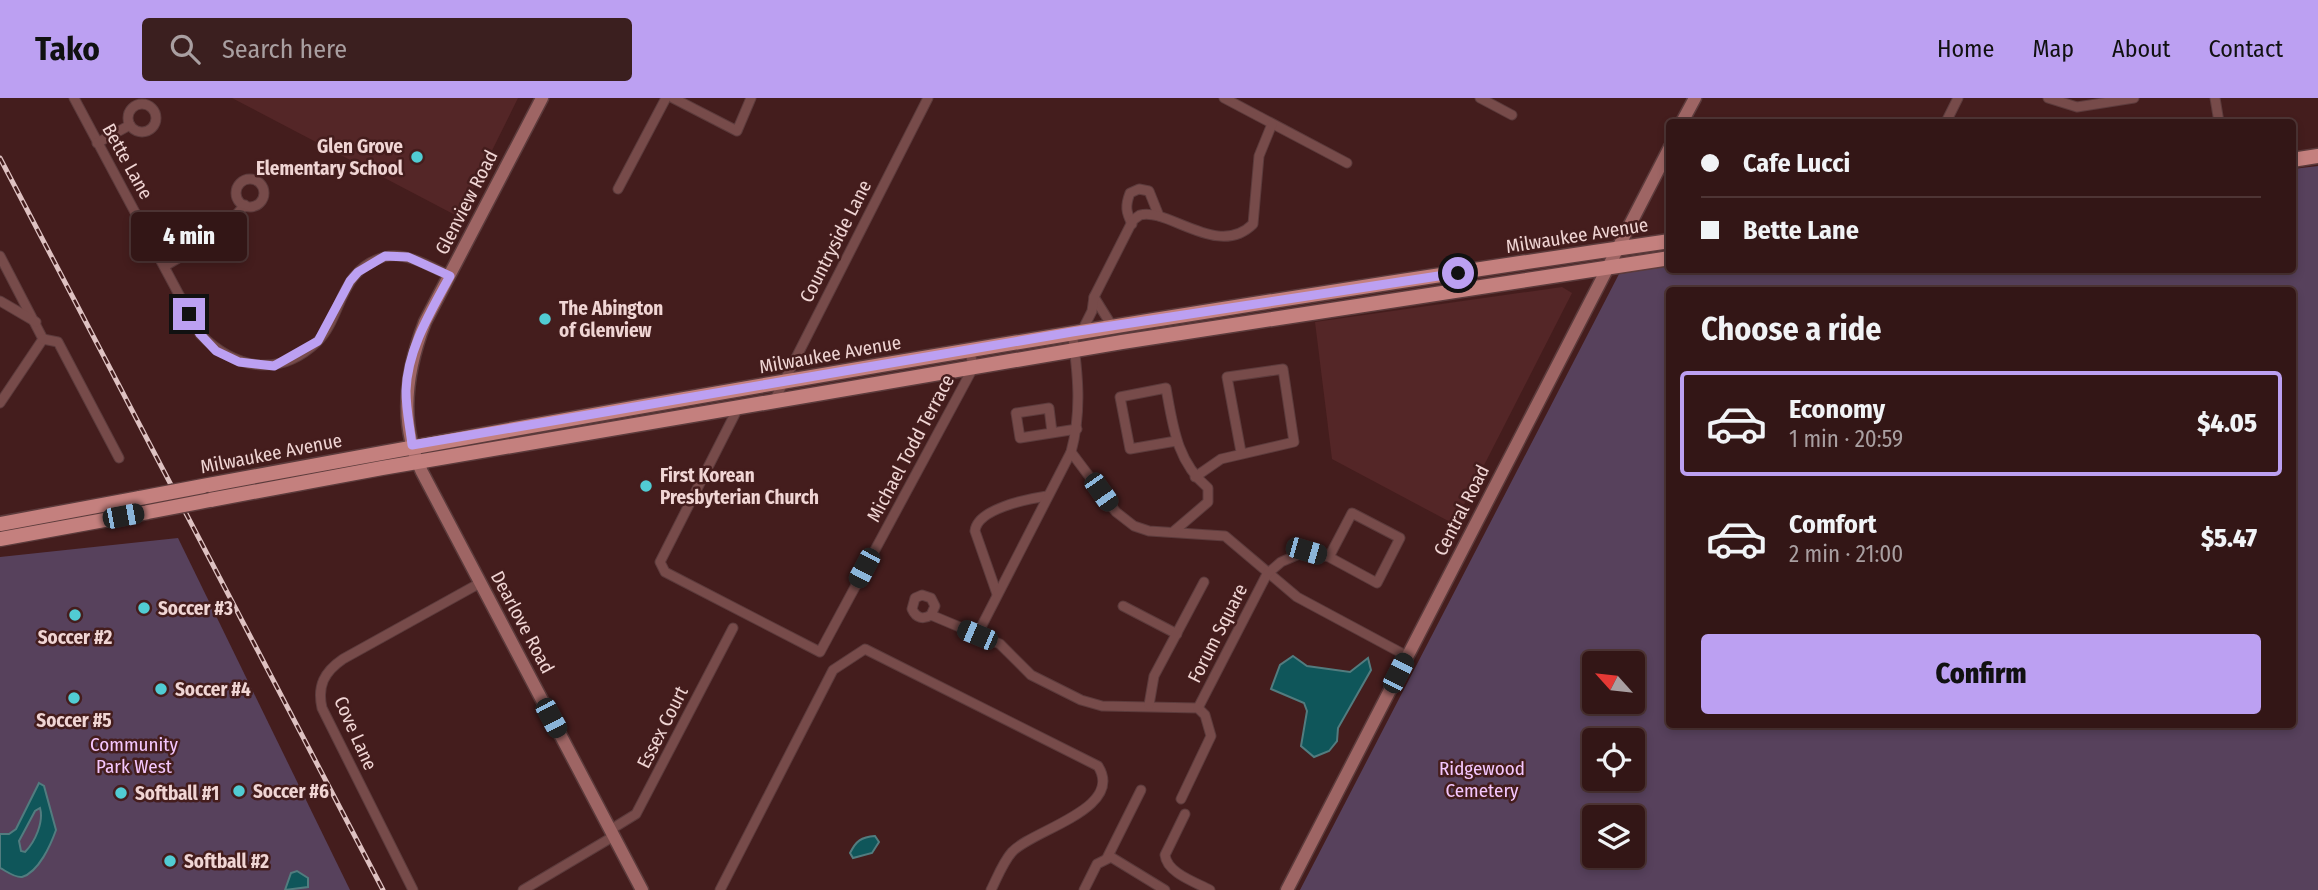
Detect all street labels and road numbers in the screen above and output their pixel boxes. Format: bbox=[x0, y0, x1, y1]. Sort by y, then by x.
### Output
street label: Bette Lane bbox=[97, 119, 158, 203]
street label: Glenview Road bbox=[430, 146, 503, 258]
street label: Countryside Lane bbox=[795, 176, 876, 306]
street label: Milwaukee Avenue bbox=[1504, 213, 1650, 258]
street label: Milwaukee Avenue bbox=[757, 331, 903, 378]
street label: Michael Todd Terrace bbox=[862, 371, 959, 526]
street label: Milwaukee Avenue bbox=[198, 428, 344, 478]
street label: Central Road bbox=[1429, 461, 1494, 560]
street label: Dearlove Road bbox=[486, 567, 559, 677]
street label: Forum Square bbox=[1183, 580, 1252, 686]
street label: Essex Court bbox=[632, 682, 693, 772]
street label: Cove Lane bbox=[329, 693, 382, 774]

